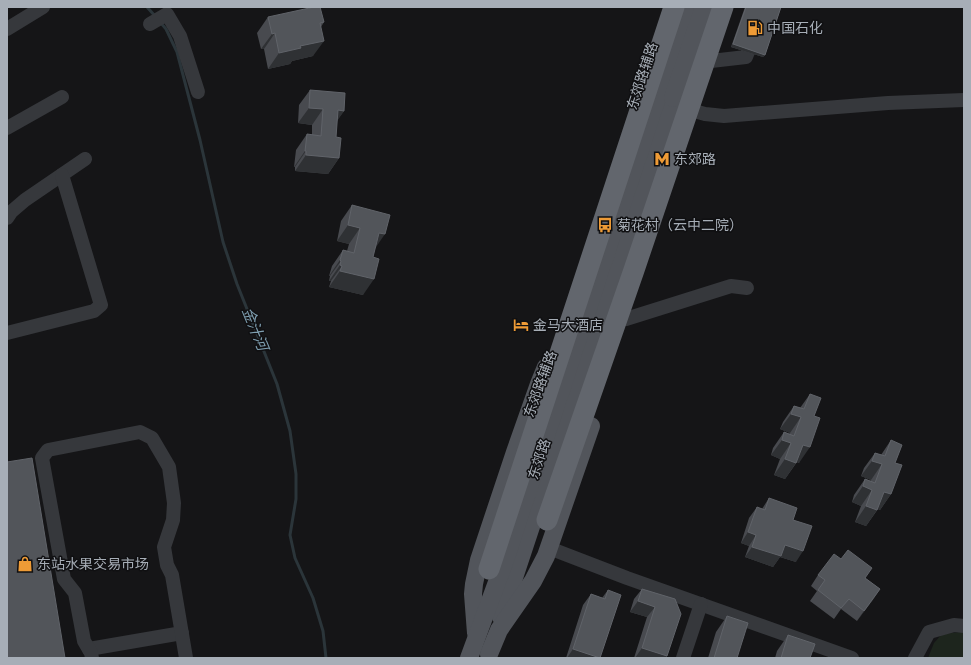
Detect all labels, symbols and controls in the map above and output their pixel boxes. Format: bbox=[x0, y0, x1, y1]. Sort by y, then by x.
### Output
fuel station icon: 中国石化 bbox=[746, 19, 764, 37]
place label: 中国石化 bbox=[767, 19, 823, 39]
street label: 东郊路辅路 bbox=[623, 40, 663, 113]
metro station icon: 东郊路 bbox=[653, 150, 671, 168]
place label: 东郊路 bbox=[674, 150, 716, 170]
bus stop icon: 菊花村（云中二院） bbox=[596, 216, 614, 234]
place label: 菊花村（云中二院） bbox=[617, 216, 743, 236]
water label: 金汁河 bbox=[236, 304, 274, 357]
hotel icon: 金马大酒店 bbox=[512, 316, 530, 334]
place label: 金马大酒店 bbox=[533, 316, 603, 336]
street label: 东郊路辅路 bbox=[520, 348, 562, 421]
street label: 东郊路 bbox=[524, 436, 556, 482]
shop icon: 东站水果交易市场 bbox=[16, 555, 34, 573]
place label: 东站水果交易市场 bbox=[37, 555, 149, 575]

